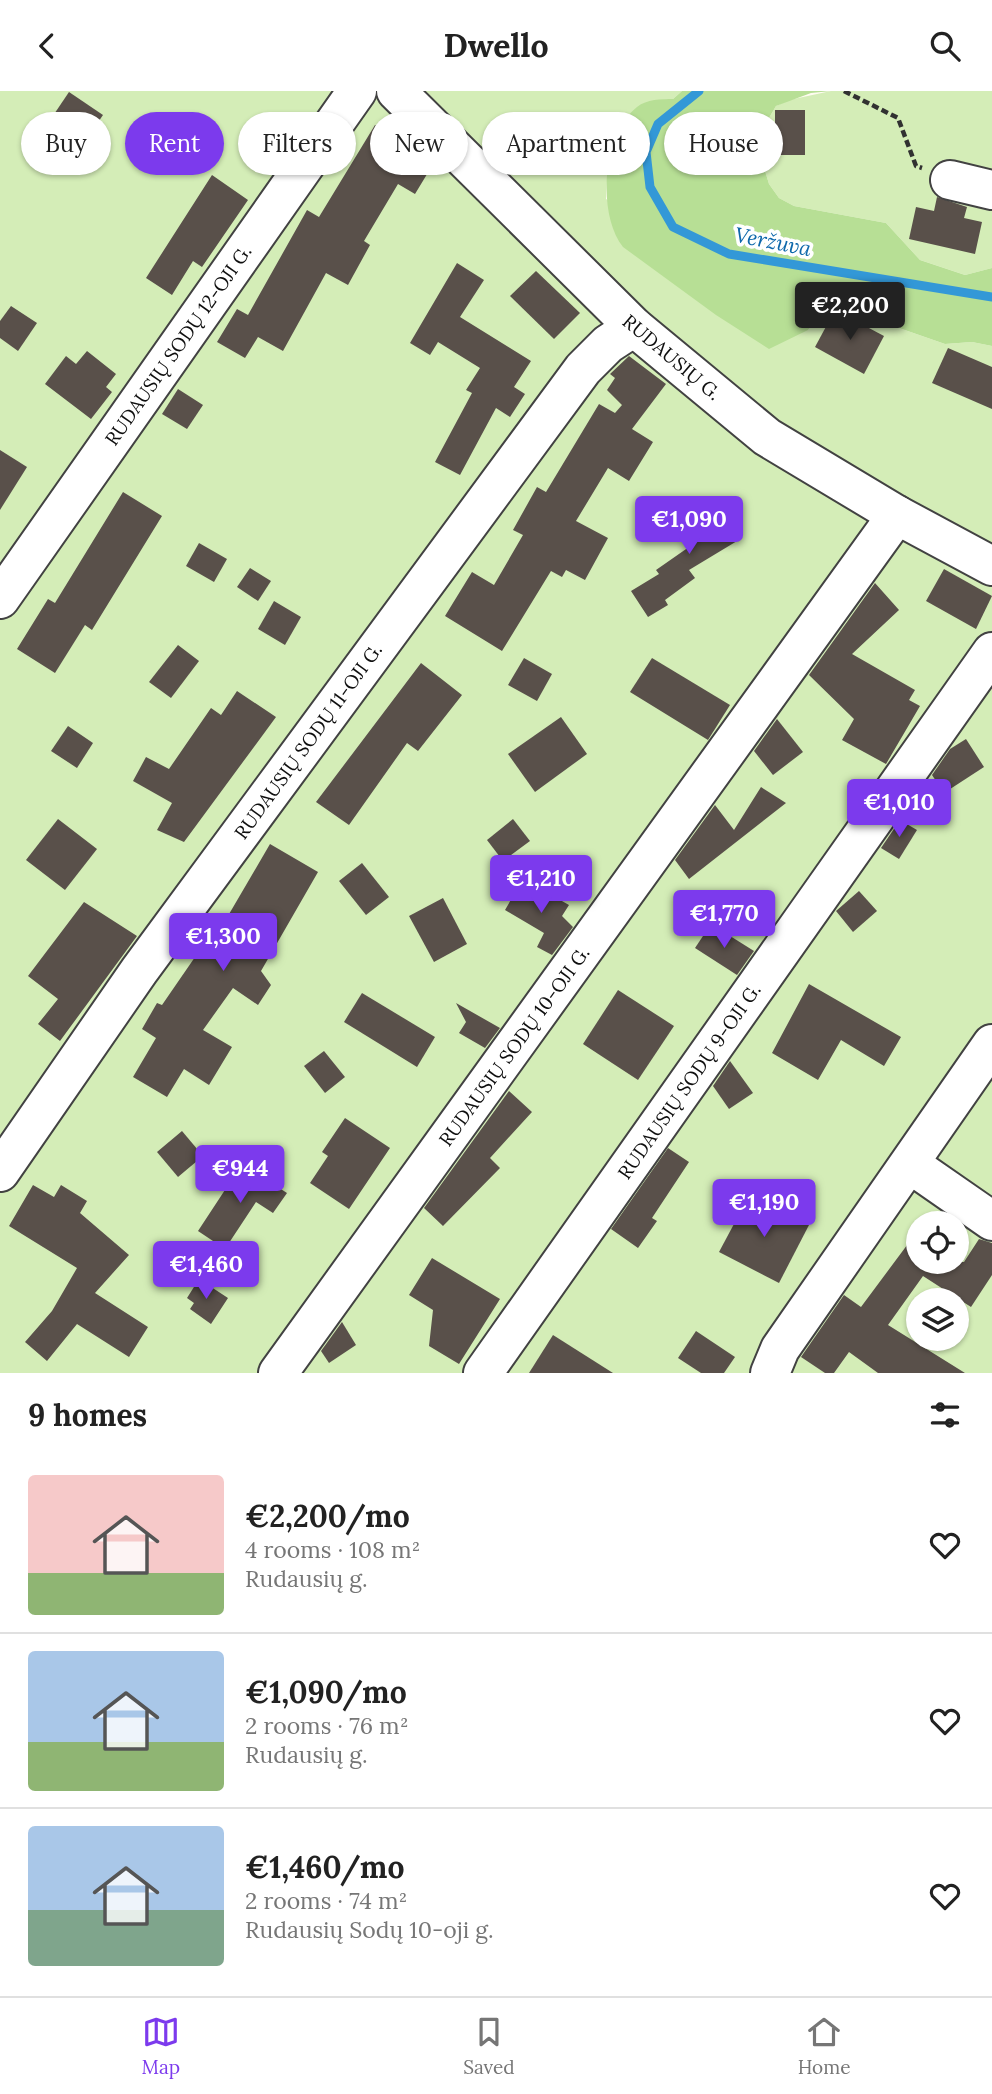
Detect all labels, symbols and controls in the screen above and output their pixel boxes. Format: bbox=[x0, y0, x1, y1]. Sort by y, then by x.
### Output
text: Dwello bbox=[443, 25, 549, 66]
icon: back bbox=[28, 27, 66, 65]
icon: search bbox=[926, 27, 964, 65]
chip: Buy bbox=[21, 112, 111, 175]
chip: Rent bbox=[125, 112, 224, 175]
chip: Filters bbox=[238, 112, 356, 175]
chip: New bbox=[370, 112, 468, 175]
chip: Apartment bbox=[482, 112, 650, 175]
chip: House bbox=[664, 112, 783, 175]
water label: Veržuva bbox=[733, 221, 814, 262]
street label: RUDAUSIŲ SODŲ 12-OJI G. bbox=[100, 240, 256, 450]
pin: €2,200 bbox=[793, 282, 907, 342]
text: €2,200 bbox=[811, 290, 889, 319]
street label: RUDAUSIŲ G. bbox=[618, 309, 726, 405]
pin: €1,090 bbox=[632, 497, 746, 556]
text: €1,090 bbox=[651, 504, 727, 533]
street label: RUDAUSIŲ SODŲ 11-OJI G. bbox=[229, 638, 387, 844]
pin: €1,010 bbox=[842, 779, 956, 839]
text: €1,010 bbox=[863, 787, 935, 816]
pin: €1,210 bbox=[484, 855, 598, 915]
text: €1,210 bbox=[506, 863, 576, 892]
pin: €1,770 bbox=[667, 891, 781, 950]
text: €1,770 bbox=[689, 898, 759, 927]
pin: €1,300 bbox=[166, 913, 280, 973]
text: €1,300 bbox=[185, 921, 261, 950]
street label: RUDAUSIŲ SODŲ 10-OJI G. bbox=[433, 941, 595, 1151]
street label: RUDAUSIŲ SODŲ 9-OJI G. bbox=[612, 978, 766, 1184]
pin: €944 bbox=[199, 1145, 281, 1205]
text: €944 bbox=[211, 1153, 269, 1182]
pin: €1,190 bbox=[707, 1179, 821, 1239]
text: €1,190 bbox=[729, 1187, 799, 1216]
map controls bbox=[906, 1211, 969, 1351]
button: locate bbox=[906, 1211, 969, 1274]
pin: €1,460 bbox=[149, 1241, 263, 1301]
text: €1,460 bbox=[169, 1249, 243, 1278]
button: layers bbox=[906, 1288, 969, 1351]
text: 9 homes bbox=[28, 1396, 147, 1434]
icon: filters bbox=[926, 1396, 964, 1434]
text: €2,200/mo bbox=[245, 1497, 410, 1535]
icon: home bbox=[84, 1503, 168, 1587]
icon: heart bbox=[926, 1526, 964, 1564]
text: 4 rooms · 108 m² bbox=[245, 1535, 420, 1564]
text: Rudausių g. bbox=[245, 1564, 368, 1593]
text: €1,090/mo bbox=[245, 1673, 407, 1711]
icon: home bbox=[84, 1679, 168, 1763]
icon: heart bbox=[926, 1702, 964, 1740]
text: 2 rooms · 76 m² bbox=[245, 1711, 409, 1740]
text: Rudausių g. bbox=[245, 1740, 368, 1769]
text: €1,460/mo bbox=[245, 1848, 404, 1886]
icon: home bbox=[84, 1854, 168, 1938]
icon: heart bbox=[926, 1877, 964, 1915]
text: 2 rooms · 74 m² bbox=[245, 1886, 407, 1915]
text: Rudausių Sodų 10-oji g. bbox=[245, 1915, 494, 1944]
tab: Map bbox=[142, 2013, 180, 2079]
tab: Saved bbox=[463, 2013, 515, 2079]
tab: Home bbox=[798, 2013, 850, 2079]

